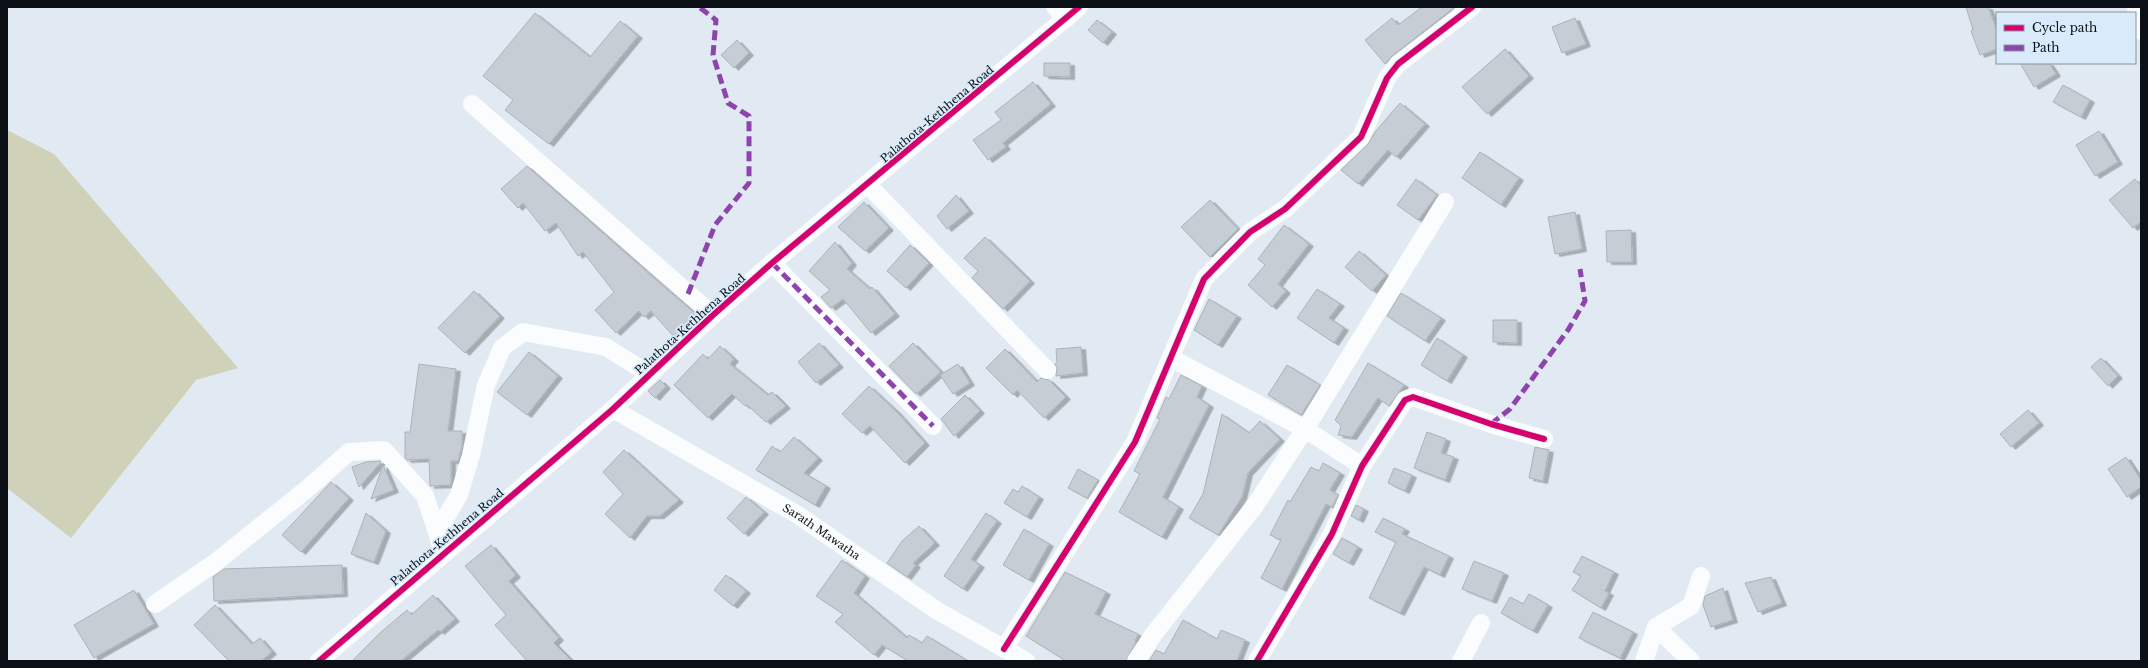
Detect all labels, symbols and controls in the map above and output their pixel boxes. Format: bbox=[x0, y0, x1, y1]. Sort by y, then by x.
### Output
legend bbox=[1996, 12, 2136, 64]
text: Cycle path bbox=[2032, 20, 2097, 35]
text: Path bbox=[2032, 40, 2060, 55]
street label: Palathota-Kethhena Road bbox=[878, 62, 997, 165]
street label: Palathota-Kethhena Road bbox=[632, 270, 748, 377]
street label: Palathota-Kethhena Road bbox=[388, 485, 507, 588]
street label: Sarath Mawatha bbox=[780, 501, 864, 563]

